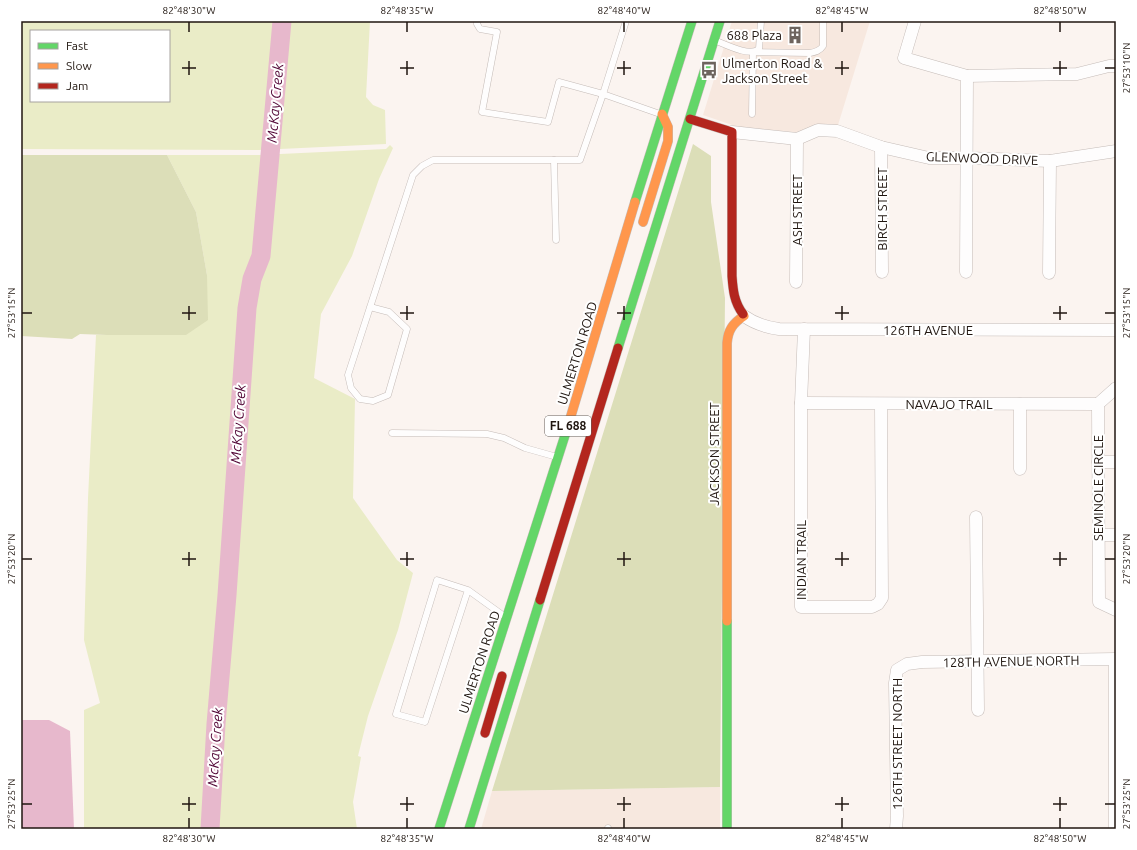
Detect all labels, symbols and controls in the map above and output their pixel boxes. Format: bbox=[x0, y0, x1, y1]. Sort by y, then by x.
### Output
text: 82°48'30"W bbox=[163, 5, 215, 16]
text: 82°48'35"W bbox=[381, 5, 433, 16]
text: 82°48'40"W bbox=[598, 5, 650, 16]
text: 82°48'45"W bbox=[816, 5, 868, 16]
text: 82°48'50"W bbox=[1034, 5, 1086, 16]
building icon: 688 Plaza bbox=[785, 25, 805, 45]
place label: 688 Plaza bbox=[727, 28, 782, 42]
legend bbox=[30, 30, 170, 102]
text: Fast bbox=[66, 39, 88, 52]
text: 27°53'10"N bbox=[1121, 43, 1132, 93]
place label: Ulmerton Road & Jackson Street bbox=[722, 56, 823, 85]
text: Slow bbox=[66, 59, 92, 72]
bus stop icon: Ulmerton Road & Jackson Street bbox=[699, 60, 719, 80]
water label: McKay Creek bbox=[264, 62, 286, 143]
text: Jam bbox=[66, 79, 88, 92]
street label: GLENWOOD DRIVE bbox=[926, 149, 1038, 167]
street label: BIRCH STREET bbox=[875, 167, 889, 251]
street label: ASH STREET bbox=[790, 174, 804, 246]
text: 27°53'15"N bbox=[6, 288, 17, 338]
text: 27°53'15"N bbox=[1121, 288, 1132, 338]
street label: ULMERTON ROAD bbox=[555, 300, 599, 406]
street label: 126TH AVENUE bbox=[883, 323, 973, 337]
water label: McKay Creek bbox=[227, 383, 249, 464]
street label: NAVAJO TRAIL bbox=[905, 397, 993, 411]
street label: JACKSON STREET bbox=[707, 402, 721, 506]
road number: FL 688 bbox=[545, 416, 591, 436]
street label: SEMINOLE CIRCLE bbox=[1091, 435, 1105, 541]
street label: INDIAN TRAIL bbox=[794, 520, 808, 600]
text: 27°53'20"N bbox=[6, 534, 17, 584]
text: 27°53'20"N bbox=[1121, 534, 1132, 584]
street label: ULMERTON ROAD bbox=[456, 609, 502, 715]
street label: 128TH AVENUE NORTH bbox=[942, 653, 1080, 669]
street label: 126TH STREET NORTH bbox=[890, 678, 904, 810]
water label: McKay Creek bbox=[204, 706, 226, 787]
text: 27°53'25"N bbox=[6, 779, 17, 829]
text: 27°53'25"N bbox=[1121, 779, 1132, 829]
text: 82°48'30"W bbox=[163, 833, 215, 844]
text: 82°48'35"W bbox=[381, 833, 433, 844]
text: 82°48'40"W bbox=[598, 833, 650, 844]
text: 82°48'45"W bbox=[816, 833, 868, 844]
text: 82°48'50"W bbox=[1034, 833, 1086, 844]

